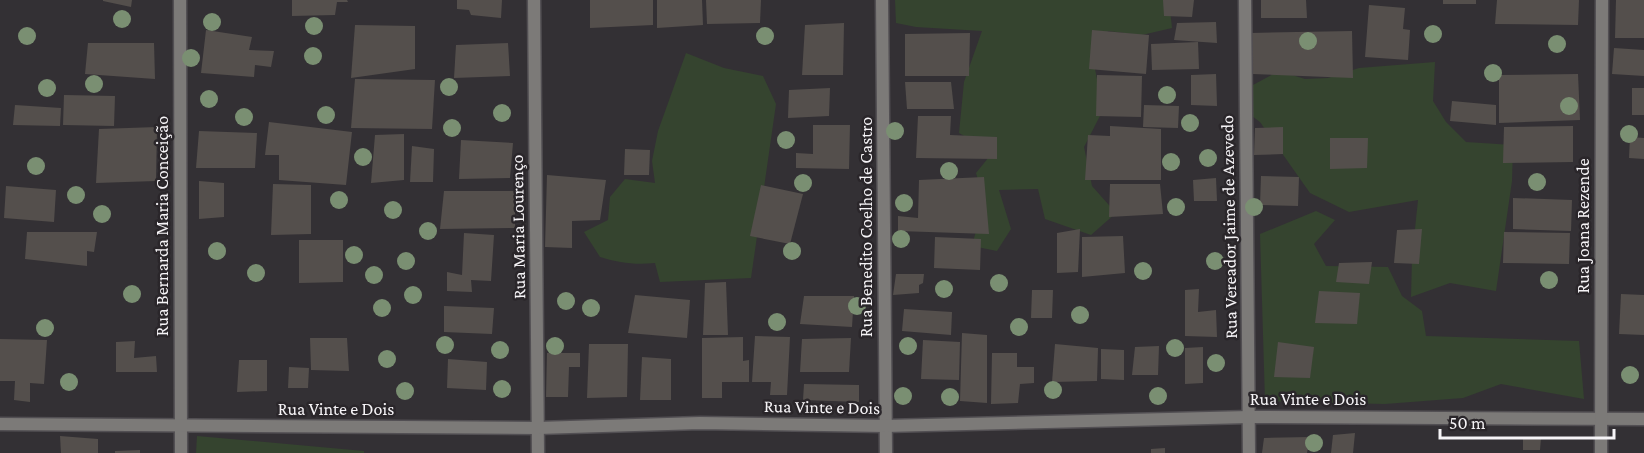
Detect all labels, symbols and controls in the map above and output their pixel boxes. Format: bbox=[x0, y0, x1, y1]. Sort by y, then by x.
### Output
street label: Rua Vereador Jaime de Azevedo bbox=[1217, 115, 1241, 339]
street label: Rua Bernarda Maria Conceição bbox=[152, 116, 172, 336]
street label: Rua Benedito Coelho de Castro bbox=[856, 117, 876, 337]
street label: Rua Maria Lourenço bbox=[507, 155, 529, 299]
street label: Rua Joana Rezende bbox=[1573, 158, 1593, 294]
street label: Rua Vinte e Dois bbox=[1250, 389, 1366, 409]
street label: Rua Vinte e Dois bbox=[764, 396, 880, 418]
street label: Rua Vinte e Dois bbox=[278, 399, 394, 419]
scale bar bbox=[1440, 402, 1614, 440]
text: 50 m bbox=[1449, 413, 1486, 433]

